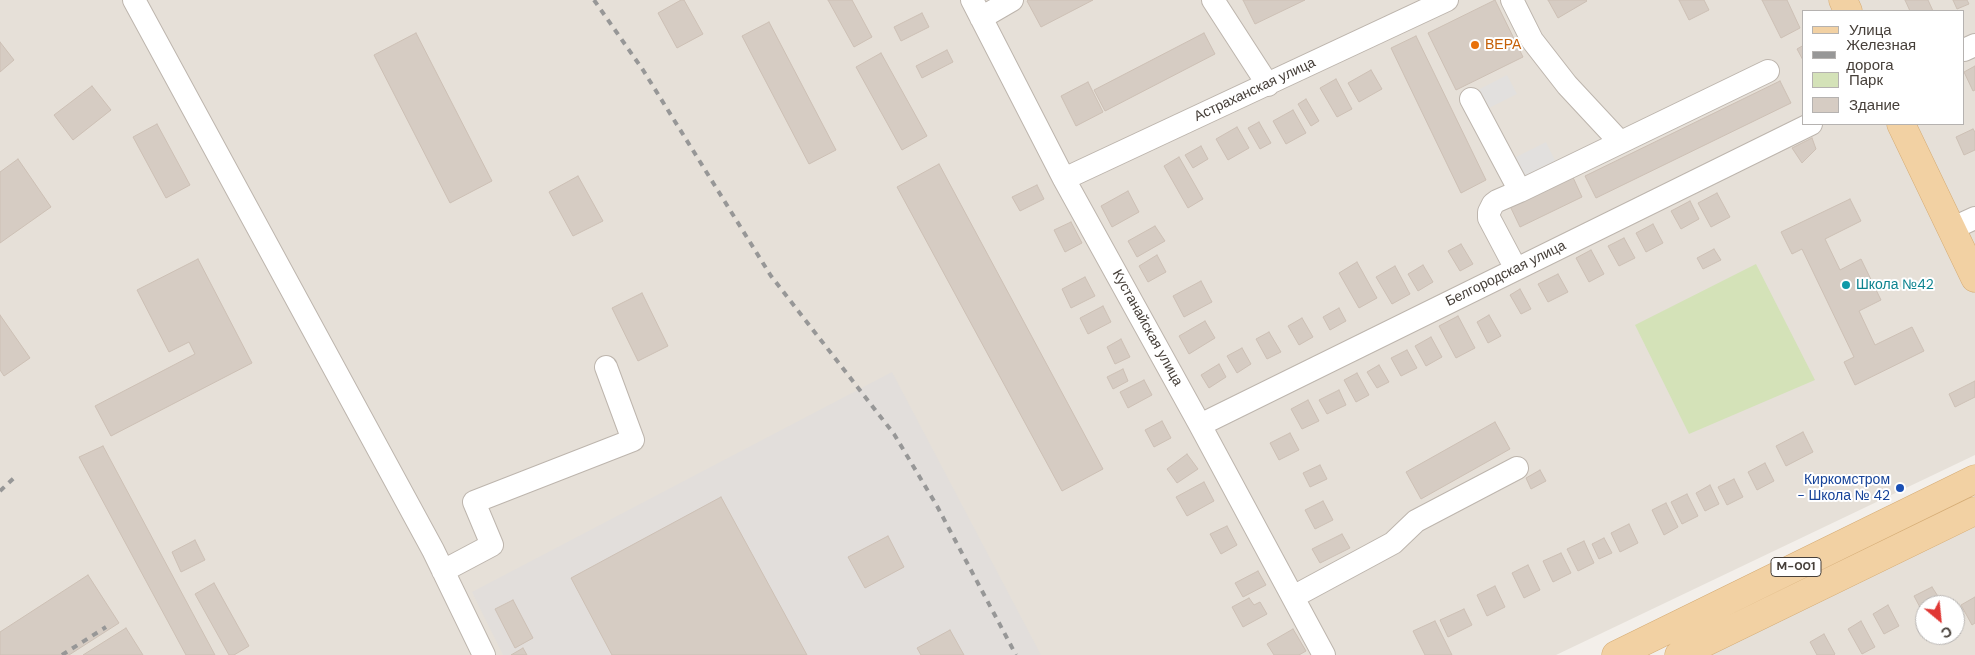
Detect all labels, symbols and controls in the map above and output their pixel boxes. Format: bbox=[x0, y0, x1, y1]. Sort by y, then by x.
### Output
legend bbox=[1802, 10, 1965, 125]
text: Улица bbox=[1849, 20, 1892, 40]
text: Железная дорога bbox=[1846, 35, 1916, 75]
place label: ВЕРА bbox=[1485, 37, 1521, 53]
marker: ВЕРА bbox=[1469, 39, 1481, 51]
street label: Астраханская улица bbox=[1192, 55, 1318, 125]
text: Парк bbox=[1849, 70, 1883, 90]
text: Здание bbox=[1849, 95, 1900, 115]
street label: Белгородская улица bbox=[1443, 238, 1569, 310]
street label: Кустанайская улица bbox=[1108, 267, 1186, 389]
place label: Школа №42 bbox=[1856, 277, 1934, 293]
marker: Школа №42 bbox=[1840, 279, 1852, 291]
place label: Киркомстром - Школа № 42 bbox=[1797, 472, 1890, 504]
marker: Киркомстром - Школа № 42 bbox=[1894, 482, 1906, 494]
road number: M-001 bbox=[1771, 558, 1821, 576]
north arrow bbox=[1915, 595, 1965, 645]
text: С bbox=[1938, 622, 1955, 643]

